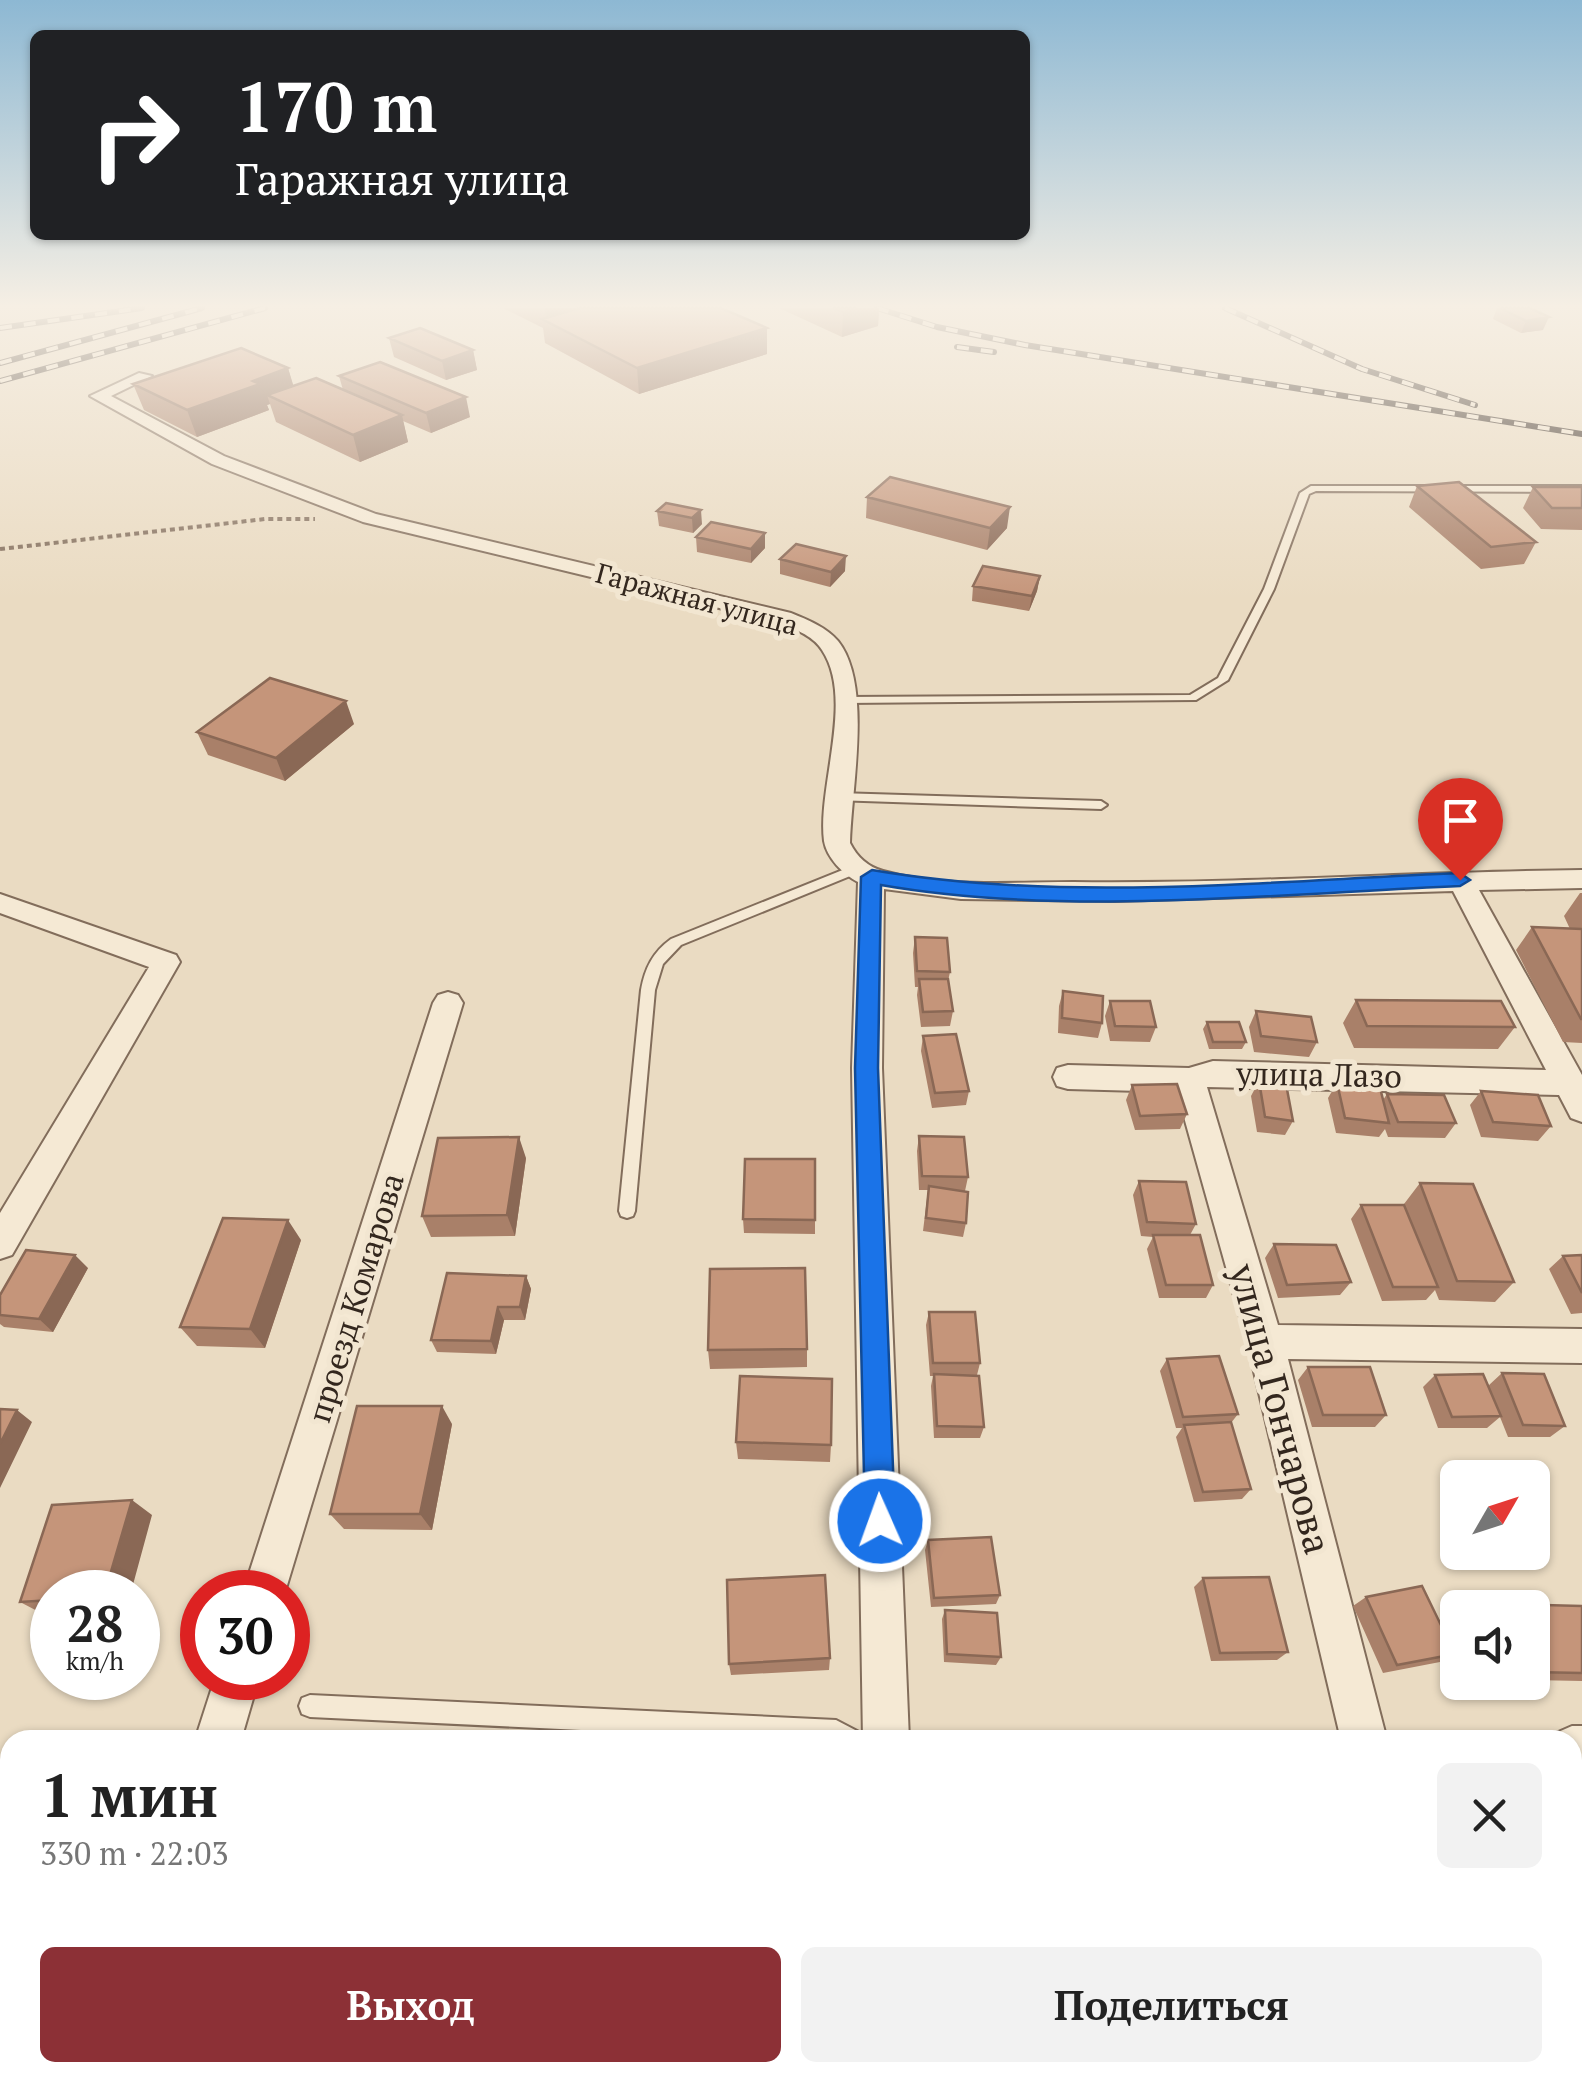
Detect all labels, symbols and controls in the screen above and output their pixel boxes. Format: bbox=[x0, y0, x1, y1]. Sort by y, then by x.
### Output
text: 170 m bbox=[235, 59, 437, 152]
icon: right bbox=[70, 70, 200, 200]
text: Гаражная улица bbox=[235, 148, 569, 208]
street label: Гаражная улица bbox=[592, 554, 802, 643]
pin bbox=[1418, 778, 1503, 881]
icon: arrive bbox=[1433, 793, 1488, 848]
street label: улица Лазо bbox=[1235, 1052, 1402, 1096]
street label: проезд Комарова bbox=[297, 1168, 413, 1427]
street label: улица Гончарова bbox=[1218, 1257, 1344, 1559]
north arrow bbox=[1440, 1460, 1550, 1570]
map controls bbox=[1440, 1460, 1550, 1700]
position arrow bbox=[828, 1469, 932, 1573]
speed limit sign: 30 bbox=[180, 1570, 310, 1700]
text: 28 bbox=[67, 1590, 123, 1656]
button: sound bbox=[1440, 1590, 1550, 1700]
text: km/h bbox=[66, 1644, 124, 1677]
text: 1 мин bbox=[40, 1755, 218, 1834]
button: close bbox=[1437, 1763, 1542, 1868]
text: 330 m · 22:03 bbox=[40, 1832, 228, 1874]
button: Выход bbox=[40, 1947, 781, 2062]
button: Поделиться bbox=[801, 1947, 1542, 2062]

